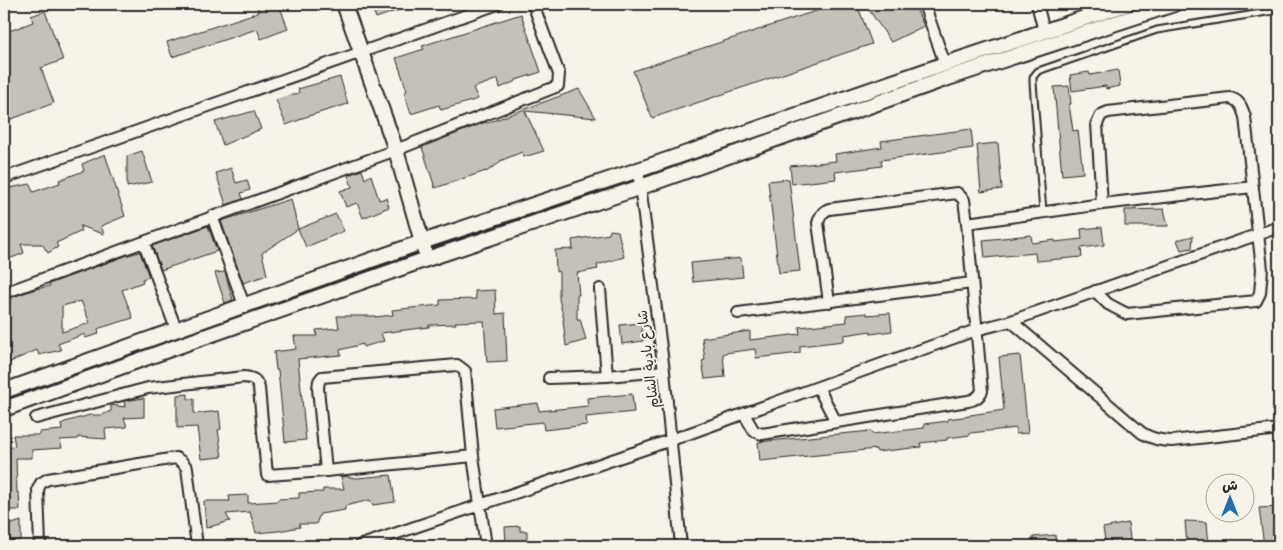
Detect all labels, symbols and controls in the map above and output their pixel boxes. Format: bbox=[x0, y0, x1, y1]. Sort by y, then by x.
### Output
street label: شارع بادية الشام bbox=[634, 309, 664, 409]
north arrow bbox=[1206, 472, 1256, 522]
text: ش bbox=[1222, 477, 1238, 494]

